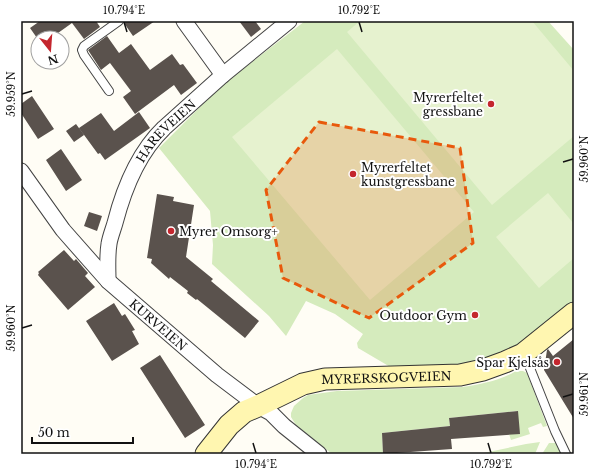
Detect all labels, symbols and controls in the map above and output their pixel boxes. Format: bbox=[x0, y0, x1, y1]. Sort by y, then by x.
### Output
text: 10.794°E bbox=[103, 4, 145, 17]
text: 10.792°E bbox=[338, 4, 380, 17]
north arrow bbox=[30, 30, 70, 70]
text: N bbox=[45, 51, 60, 68]
text: 59.959°N bbox=[5, 71, 18, 117]
place label: Myrerfeltet gressbane bbox=[413, 90, 483, 119]
street label: HAREVEIEN bbox=[132, 96, 198, 165]
marker: Myrerfeltet gressbane bbox=[486, 99, 496, 109]
text: 59.960°N bbox=[578, 136, 591, 182]
place label: Myrerfeltet kunstgressbane bbox=[361, 160, 455, 189]
marker: Myrerfeltet kunstgressbane bbox=[348, 169, 358, 179]
place label: Myrer Omsorg+ bbox=[179, 224, 278, 239]
marker: Myrer Omsorg+ bbox=[166, 226, 176, 236]
street label: KURVEIEN bbox=[127, 296, 190, 354]
text: 59.960°N bbox=[5, 305, 18, 351]
place label: Outdoor Gym bbox=[380, 308, 467, 323]
marker: Outdoor Gym bbox=[470, 310, 480, 320]
place label: Spar Kjelsås bbox=[476, 355, 549, 370]
marker: Spar Kjelsås bbox=[552, 357, 562, 367]
street label: MYRERSKOGVEIEN bbox=[321, 368, 452, 387]
text: 59.961°N bbox=[578, 372, 591, 416]
scale bar bbox=[32, 419, 133, 445]
text: 50 m bbox=[38, 425, 70, 440]
text: 10.794°E bbox=[235, 458, 277, 471]
text: 10.792°E bbox=[470, 458, 512, 471]

